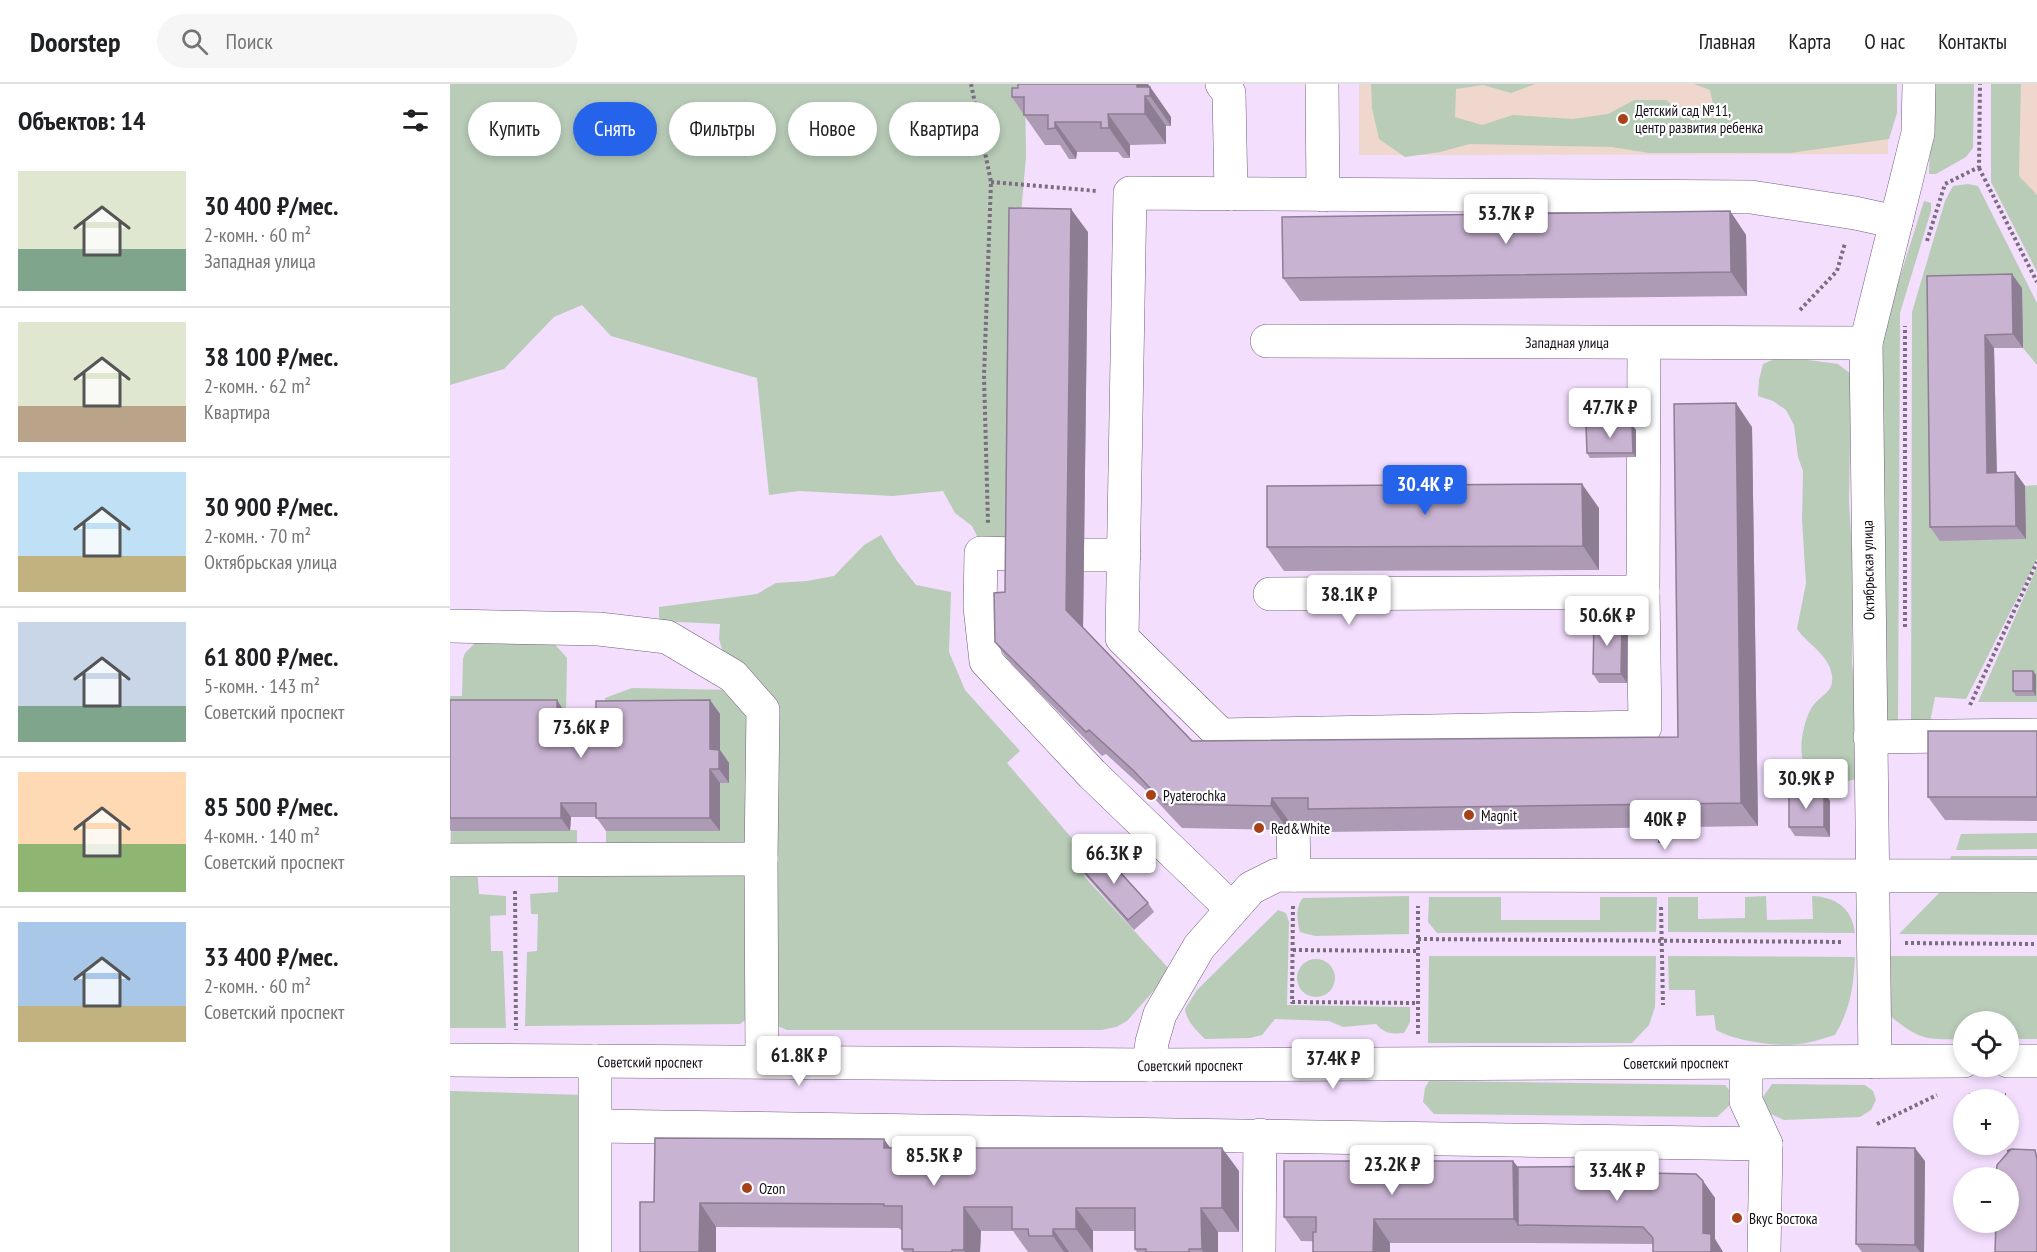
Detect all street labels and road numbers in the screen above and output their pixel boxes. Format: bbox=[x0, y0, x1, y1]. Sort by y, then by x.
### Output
street label: Западная улица bbox=[1525, 332, 1609, 352]
street label: Октябрьская улица bbox=[1858, 520, 1878, 620]
street label: Советский проспект bbox=[597, 1052, 703, 1071]
street label: Советский проспект bbox=[1623, 1053, 1729, 1072]
street label: Советский проспект bbox=[1137, 1055, 1243, 1075]

